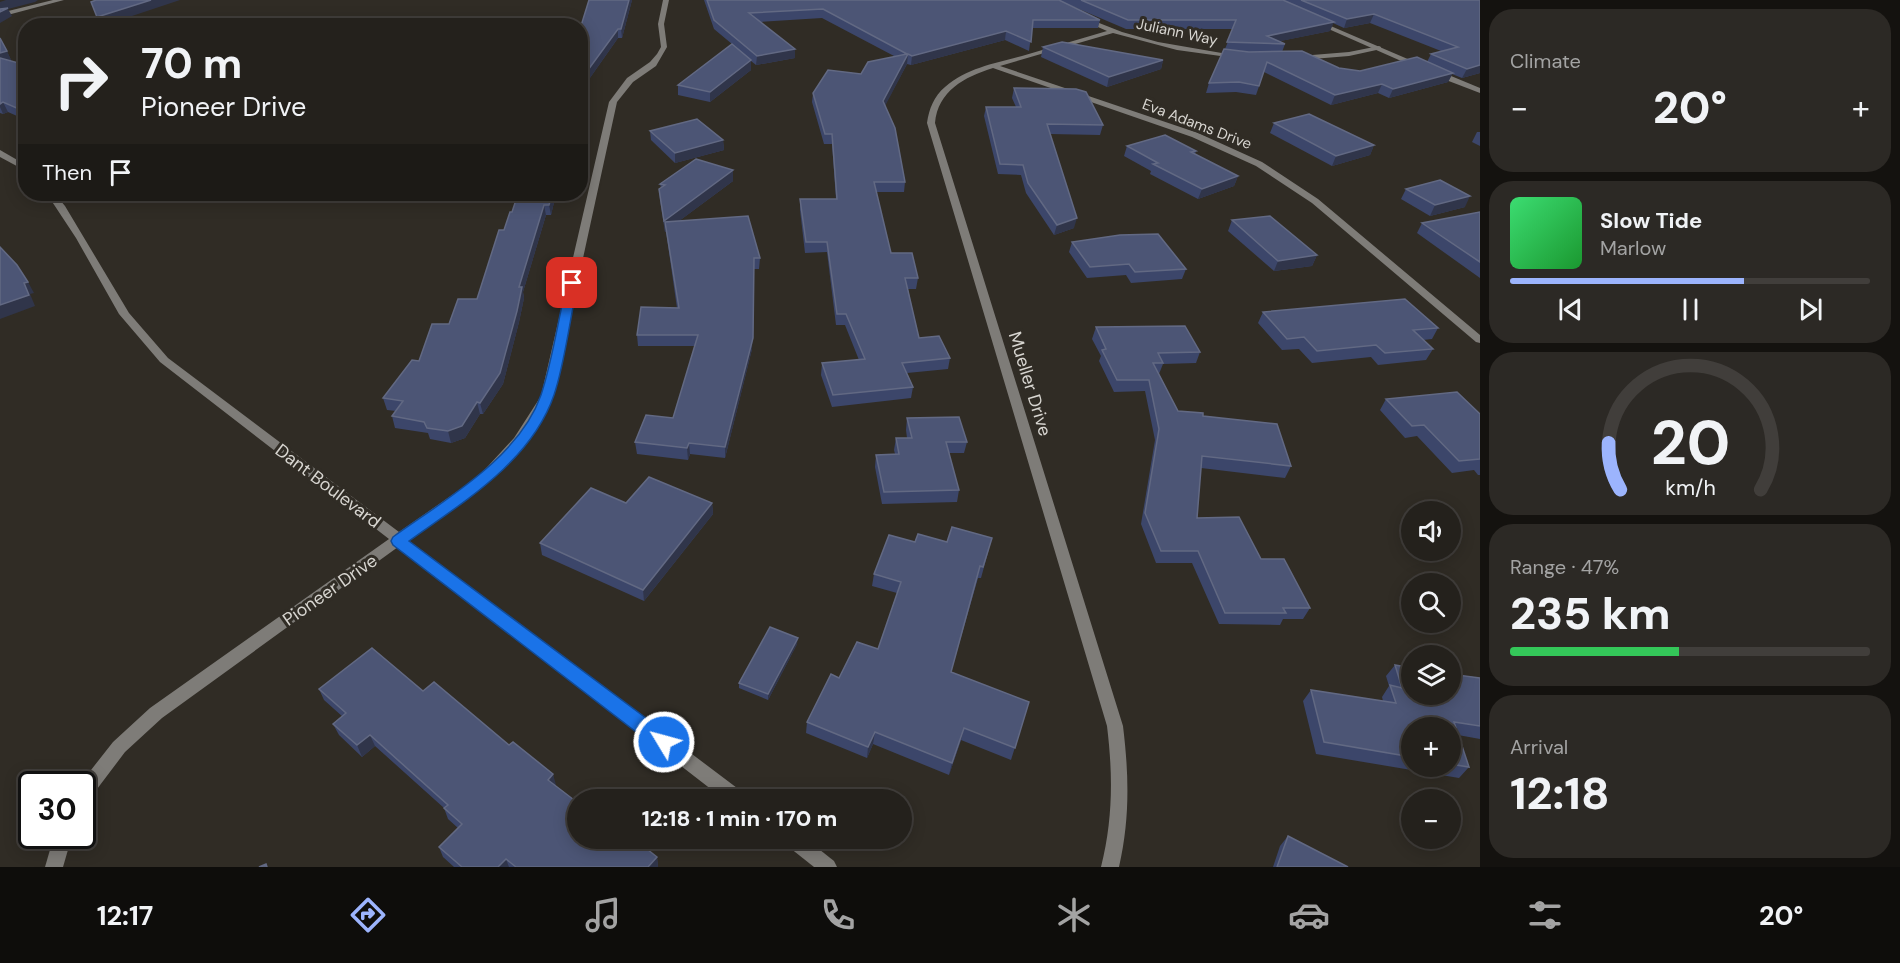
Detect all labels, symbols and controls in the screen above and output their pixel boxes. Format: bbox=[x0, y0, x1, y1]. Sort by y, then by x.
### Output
street label: Juliann Way bbox=[1135, 14, 1220, 50]
text: 70 m bbox=[141, 36, 242, 91]
icon: right bbox=[42, 42, 120, 120]
text: Climate bbox=[1510, 48, 1581, 74]
text: 20° bbox=[1653, 78, 1727, 137]
text: − bbox=[1510, 86, 1528, 129]
text: + bbox=[1852, 86, 1870, 129]
text: Pioneer Drive bbox=[141, 89, 306, 124]
street label: Eva Adams Drive bbox=[1139, 94, 1255, 154]
icon: arrive bbox=[104, 156, 137, 189]
text: Then bbox=[42, 158, 92, 187]
text: Slow Tide bbox=[1600, 206, 1702, 235]
text: Marlow bbox=[1600, 235, 1666, 261]
pin bbox=[546, 257, 597, 308]
icon: arrive bbox=[555, 266, 588, 299]
icon: previous bbox=[1554, 293, 1587, 326]
icon: pause bbox=[1674, 293, 1707, 326]
icon: next bbox=[1794, 293, 1827, 326]
street label: Mueller Drive bbox=[1003, 329, 1057, 439]
text: 20 bbox=[1650, 403, 1730, 484]
street label: Dant Boulevard bbox=[270, 438, 386, 534]
text: km/h bbox=[1665, 475, 1715, 503]
map controls bbox=[1401, 501, 1461, 849]
button: sound bbox=[1401, 501, 1461, 561]
street label: Pioneer Drive bbox=[278, 549, 382, 631]
text: Range · 47% bbox=[1510, 554, 1619, 580]
button: search bbox=[1401, 573, 1461, 633]
text: 235 km bbox=[1510, 584, 1671, 643]
button: layers bbox=[1401, 645, 1461, 705]
position arrow bbox=[632, 710, 696, 774]
button: + bbox=[1401, 717, 1461, 777]
text: Arrival bbox=[1510, 734, 1568, 760]
text: 12:18 bbox=[1510, 764, 1610, 823]
speed limit sign: 30 bbox=[18, 771, 96, 849]
button: − bbox=[1401, 789, 1461, 849]
text: 12:18 · 1 min · 170 m bbox=[642, 804, 837, 833]
icon: directions bbox=[347, 894, 389, 936]
icon: music bbox=[582, 894, 624, 936]
icon: phone bbox=[817, 894, 859, 936]
icon: climate bbox=[1053, 894, 1095, 936]
icon: car bbox=[1288, 894, 1330, 936]
icon: filters bbox=[1524, 894, 1566, 936]
text: 12:17 bbox=[97, 898, 153, 933]
text: 20° bbox=[1759, 898, 1803, 933]

